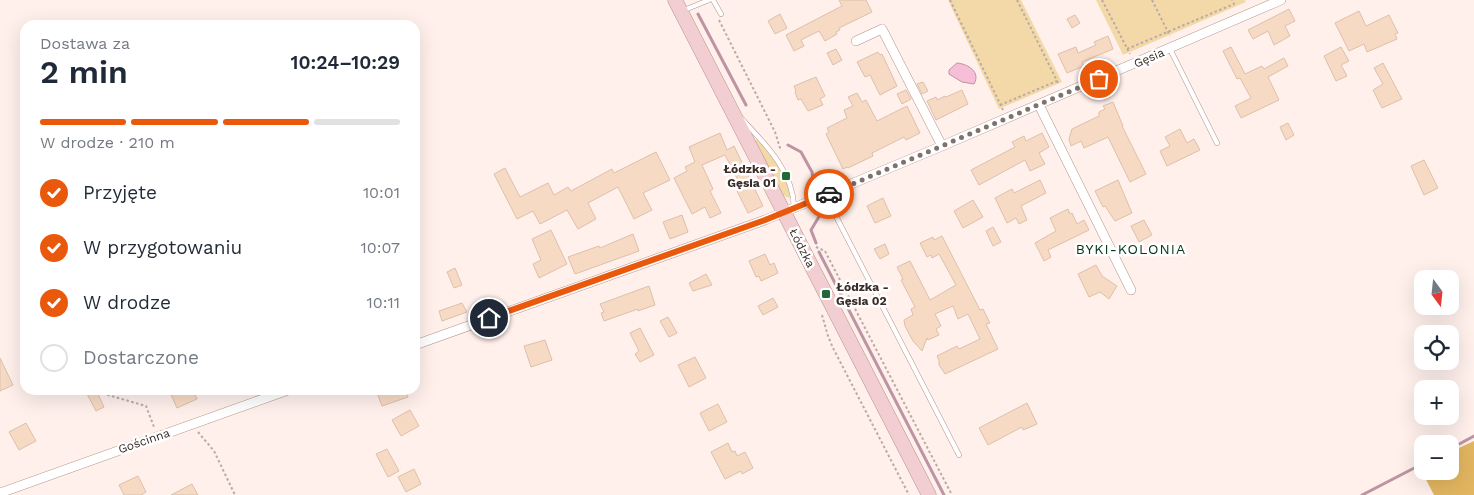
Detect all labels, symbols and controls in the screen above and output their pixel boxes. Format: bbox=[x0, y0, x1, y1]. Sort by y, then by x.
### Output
text: Dostawa za bbox=[40, 34, 130, 53]
street label: Gęsia bbox=[1132, 45, 1167, 71]
text: 10:24–10:29 bbox=[291, 51, 400, 74]
text: 2 min bbox=[40, 53, 128, 91]
pin bbox=[1078, 58, 1120, 100]
icon: bag bbox=[1085, 65, 1113, 93]
text: W drodze · 210 m bbox=[40, 133, 175, 152]
place label: Łódzka - Gęsia 01 bbox=[723, 162, 776, 190]
courier bbox=[804, 169, 854, 219]
marker: Łódzka - Gęsia 01 bbox=[780, 170, 792, 182]
icon: check bbox=[40, 179, 68, 207]
icon: car bbox=[815, 180, 843, 208]
text: Przyjęte bbox=[83, 181, 157, 204]
text: 10:01 bbox=[363, 183, 400, 202]
street label: Łódzka bbox=[786, 226, 818, 270]
icon: check bbox=[40, 234, 68, 262]
text: W przygotowaniu bbox=[83, 236, 242, 259]
text: 10:07 bbox=[360, 238, 400, 257]
district label: BYKI-KOLONIA bbox=[1076, 241, 1186, 257]
north arrow bbox=[1414, 270, 1459, 315]
map controls bbox=[1414, 270, 1459, 480]
place label: Łódzka - Gęsia 02 bbox=[836, 280, 889, 308]
marker: Łódzka - Gęsia 02 bbox=[820, 288, 832, 300]
icon: check bbox=[40, 289, 68, 317]
text: W drodze bbox=[83, 291, 171, 314]
text: 10:11 bbox=[367, 293, 400, 312]
pin bbox=[468, 297, 510, 339]
icon: home bbox=[475, 304, 503, 332]
button: locate bbox=[1414, 325, 1459, 370]
text: Dostarczone bbox=[83, 346, 199, 369]
button: + bbox=[1414, 380, 1459, 425]
street label: Gościnna bbox=[116, 426, 172, 456]
button: − bbox=[1414, 435, 1459, 480]

